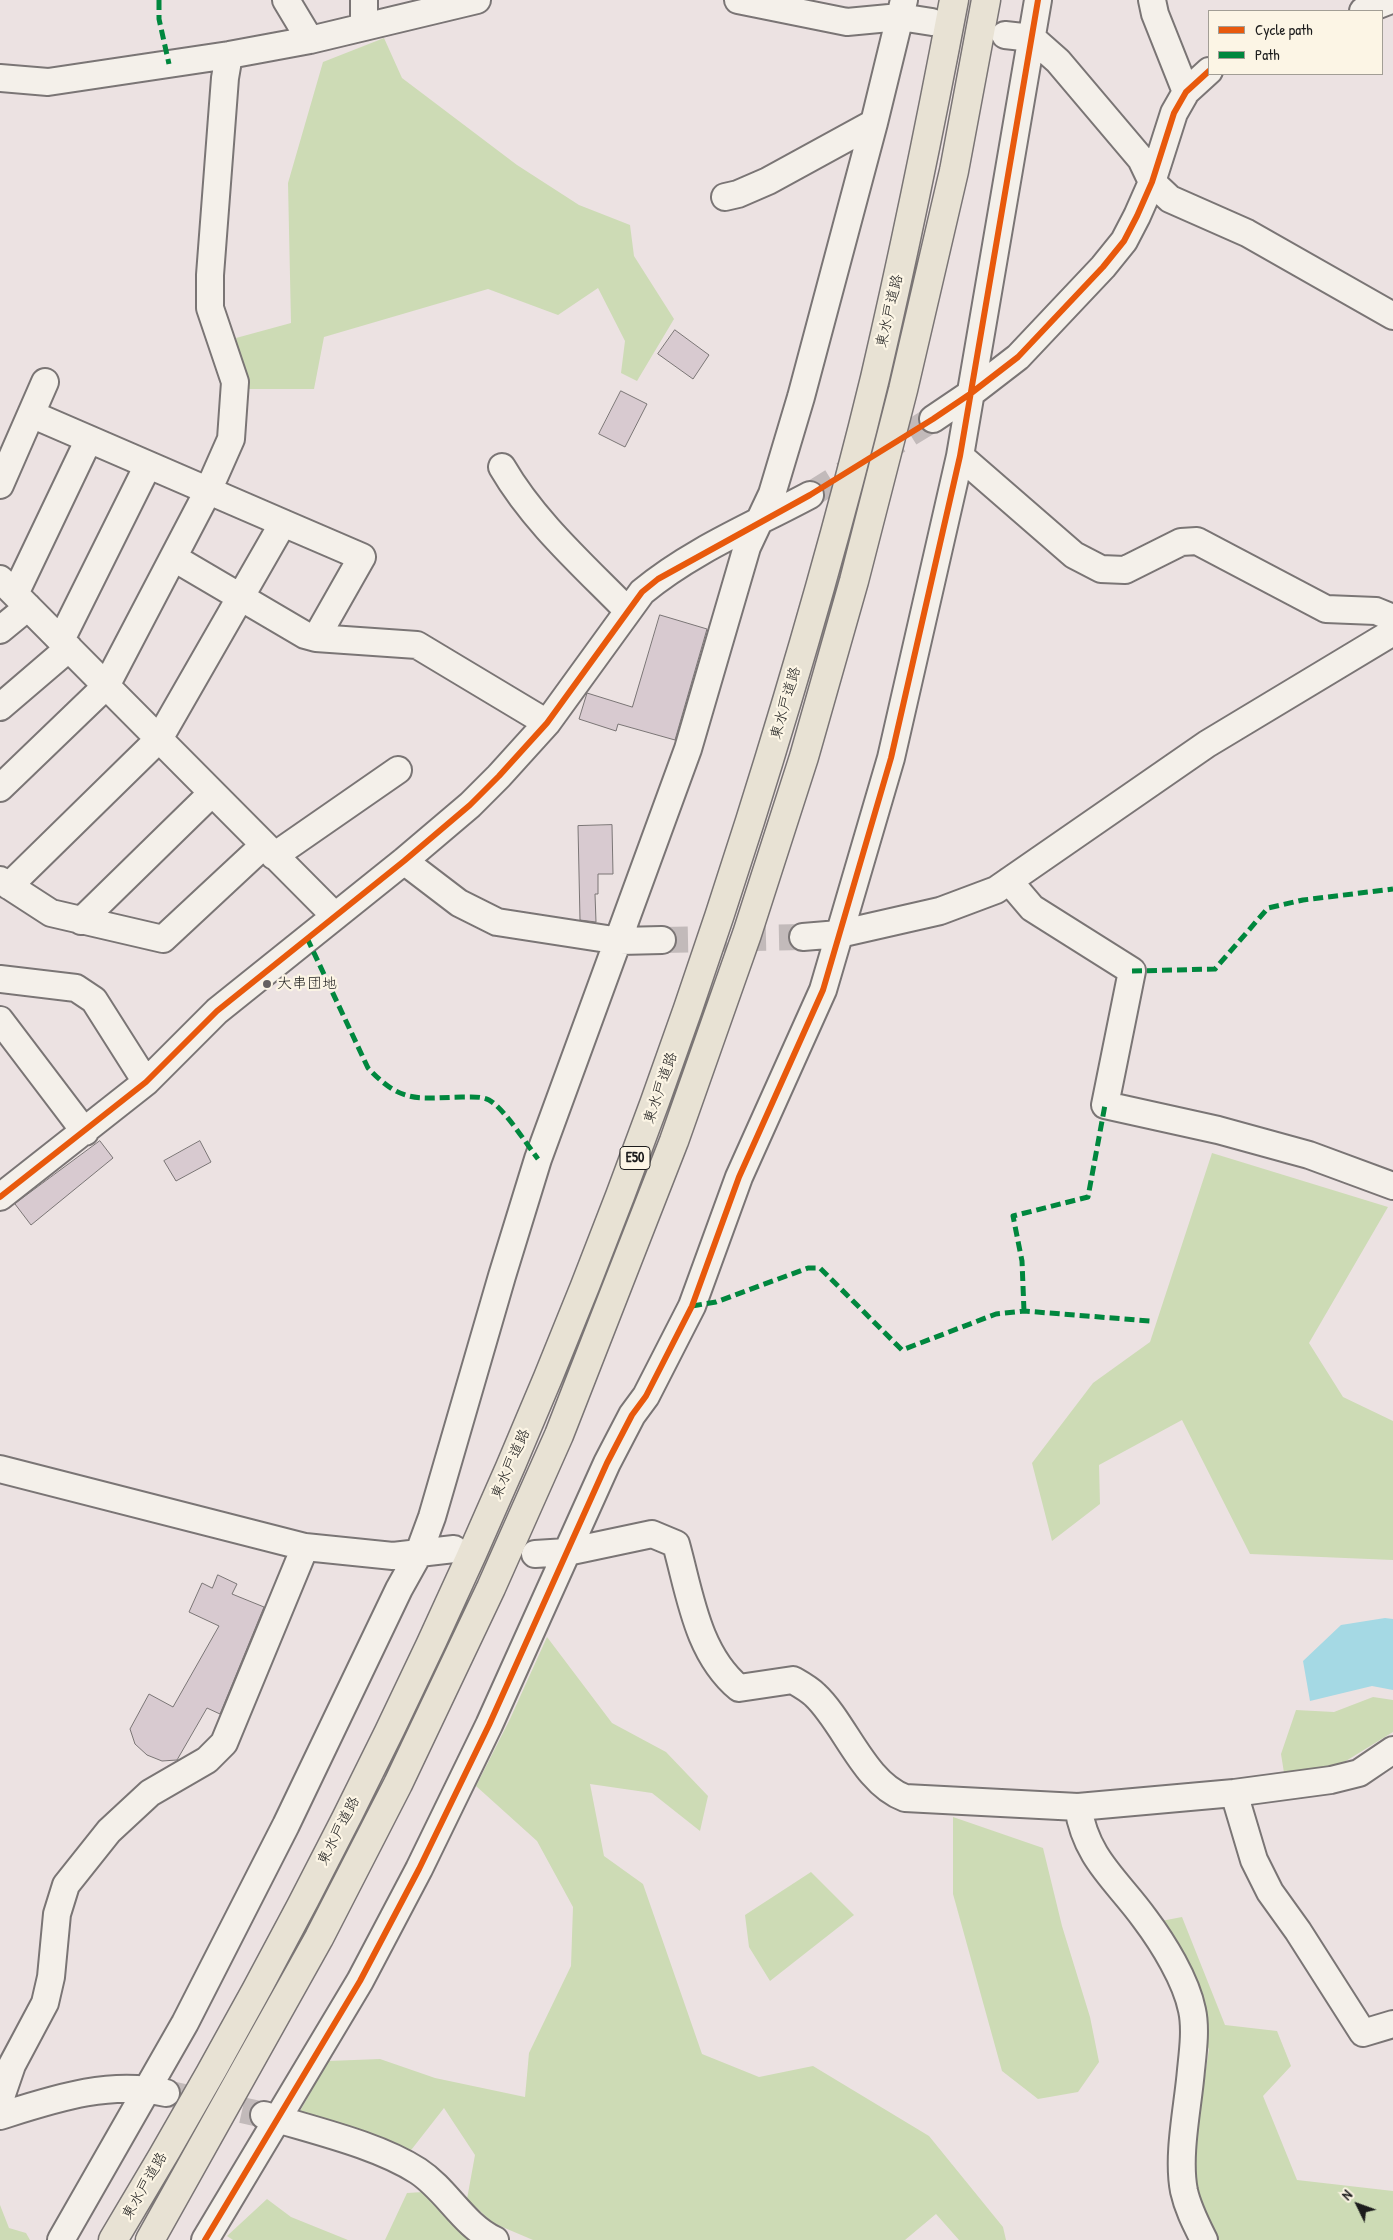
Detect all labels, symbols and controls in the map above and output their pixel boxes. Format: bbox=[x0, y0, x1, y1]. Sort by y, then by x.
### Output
legend bbox=[1208, 10, 1383, 75]
text: Cycle path bbox=[1255, 19, 1313, 40]
text: Path bbox=[1255, 44, 1280, 65]
street label: 東水戸道路 bbox=[873, 272, 907, 350]
street label: 東水戸道路 bbox=[767, 664, 805, 742]
place label: 大串団地 bbox=[277, 975, 337, 993]
marker: 大串団地 bbox=[261, 978, 273, 990]
street label: 東水戸道路 bbox=[640, 1050, 682, 1126]
road number: E50 bbox=[620, 1146, 650, 1170]
street label: 東水戸道路 bbox=[488, 1426, 534, 1502]
street label: 東水戸道路 bbox=[314, 1794, 364, 1868]
street label: 東水戸道路 bbox=[118, 2149, 172, 2223]
north arrow bbox=[1333, 2180, 1383, 2230]
text: N bbox=[1337, 2186, 1356, 2204]

